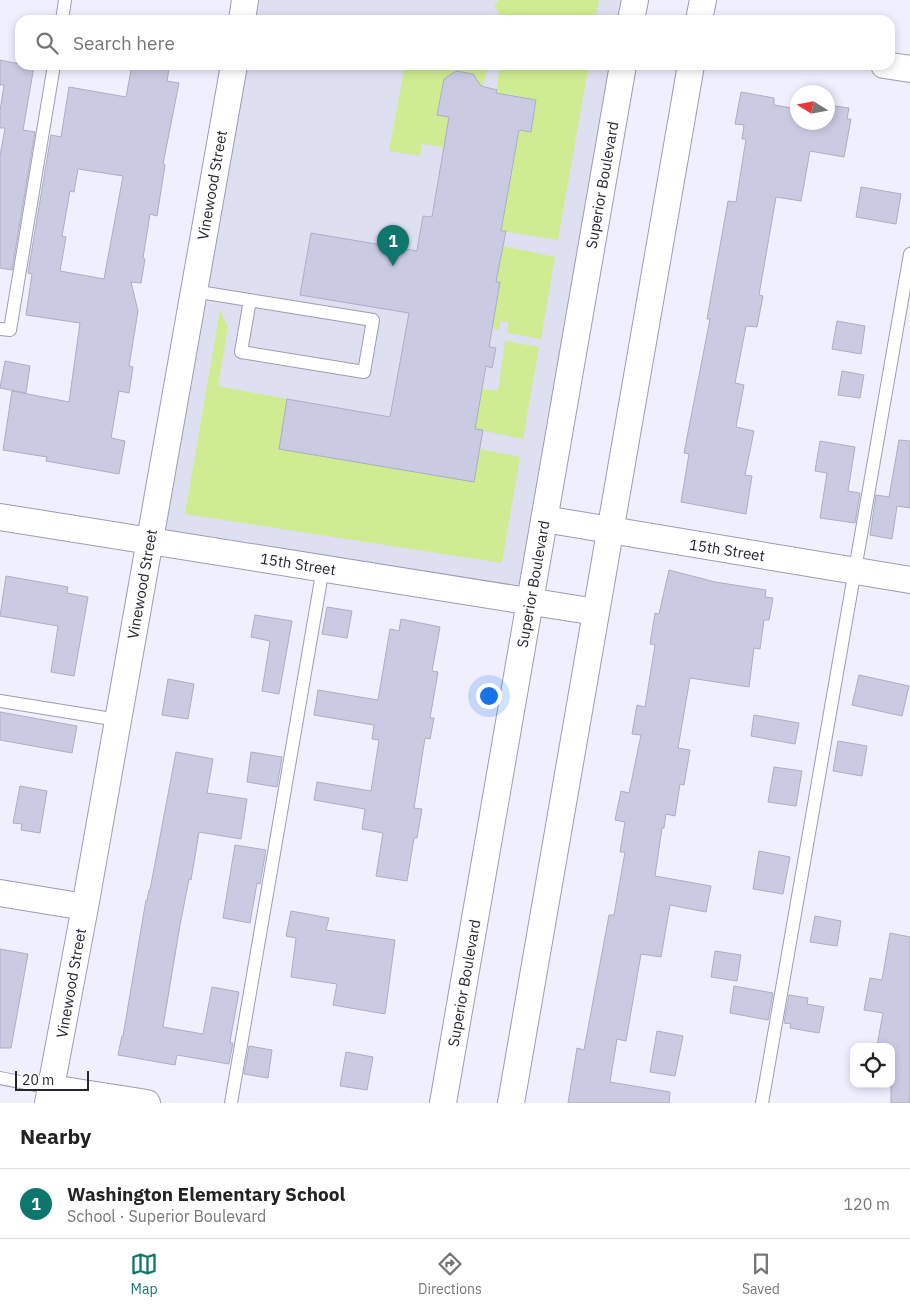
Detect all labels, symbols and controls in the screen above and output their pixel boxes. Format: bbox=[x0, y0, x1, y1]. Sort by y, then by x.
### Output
search box bbox=[15, 15, 895, 70]
icon: search bbox=[33, 29, 61, 57]
text: Search here bbox=[73, 31, 175, 55]
north arrow bbox=[790, 85, 835, 130]
street label: Superior Boulevard bbox=[581, 120, 623, 250]
street label: Vinewood Street bbox=[193, 129, 231, 241]
pin: 1 bbox=[377, 225, 409, 266]
street label: Superior Boulevard bbox=[512, 519, 554, 649]
street label: Vinewood Street bbox=[123, 528, 161, 640]
street label: 15th Street bbox=[688, 535, 766, 565]
street label: 15th Street bbox=[259, 549, 337, 579]
your location bbox=[476, 683, 502, 709]
street label: Superior Boulevard bbox=[443, 918, 485, 1048]
street label: Vinewood Street bbox=[52, 927, 90, 1039]
map controls bbox=[850, 1043, 895, 1088]
button: locate bbox=[850, 1043, 895, 1088]
scale bar bbox=[15, 1068, 89, 1091]
text: 20 m bbox=[22, 1071, 54, 1089]
text: Nearby bbox=[20, 1122, 91, 1150]
text: Washington Elementary School bbox=[67, 1182, 345, 1206]
text: 1 bbox=[31, 1194, 41, 1214]
text: 120 m bbox=[843, 1194, 890, 1214]
text: School · Superior Boulevard bbox=[67, 1206, 266, 1226]
tab: Map bbox=[130, 1250, 158, 1298]
tab: Directions bbox=[418, 1250, 482, 1298]
tab: Saved bbox=[742, 1250, 780, 1298]

